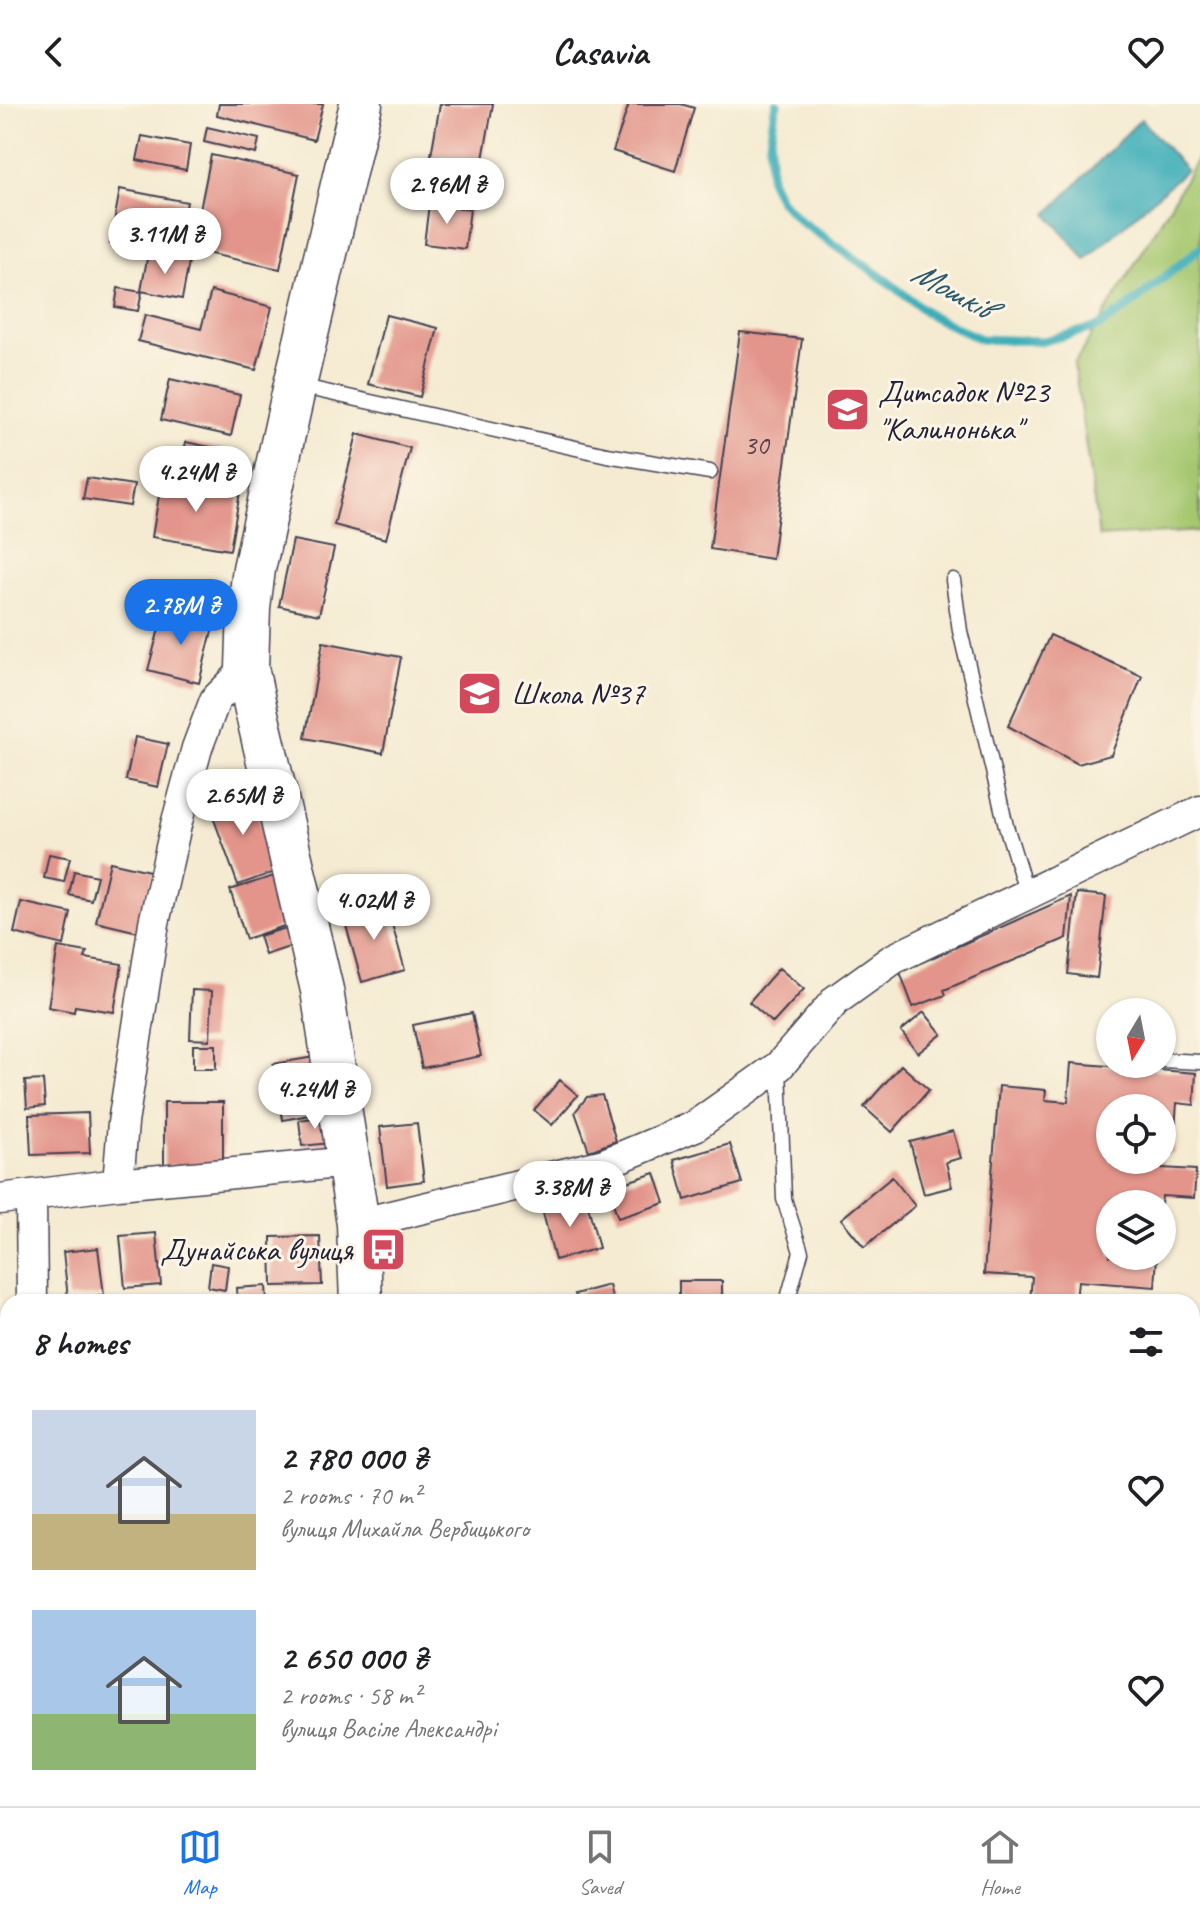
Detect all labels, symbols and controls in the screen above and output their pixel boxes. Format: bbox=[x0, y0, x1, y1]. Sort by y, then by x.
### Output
text: Casavia bbox=[552, 29, 648, 75]
icon: back bbox=[32, 30, 76, 74]
icon: heart bbox=[1124, 30, 1168, 74]
pin: 2.96M ₴ bbox=[373, 158, 521, 226]
text: 2.96M ₴ bbox=[408, 167, 486, 200]
pin: 3.11M ₴ bbox=[91, 208, 239, 276]
text: 3.11M ₴ bbox=[126, 217, 204, 250]
water label: Мошків bbox=[904, 250, 1011, 334]
place label: Дитсадок №23 "Калинонька" bbox=[878, 371, 1052, 449]
school or university icon: Дитсадок №23 "Калинонька" bbox=[823, 385, 871, 433]
house number: 30 bbox=[743, 427, 771, 462]
pin: 4.24M ₴ bbox=[122, 446, 270, 514]
text: 4.24M ₴ bbox=[157, 455, 235, 488]
pin: 2.78M ₴ bbox=[107, 579, 255, 647]
text: 2.78M ₴ bbox=[142, 588, 220, 621]
school or university icon: Школа №37 bbox=[456, 669, 504, 717]
place label: Школа №37 bbox=[511, 673, 646, 714]
pin: 2.65M ₴ bbox=[169, 769, 317, 837]
text: 2.65M ₴ bbox=[204, 778, 282, 811]
pin: 4.02M ₴ bbox=[300, 874, 448, 942]
text: 4.02M ₴ bbox=[335, 883, 413, 916]
north arrow bbox=[1096, 998, 1176, 1078]
map controls bbox=[1096, 998, 1176, 1270]
pin: 4.24M ₴ bbox=[241, 1063, 389, 1131]
text: 4.24M ₴ bbox=[276, 1072, 354, 1105]
button: locate bbox=[1096, 1094, 1176, 1174]
pin: 3.38M ₴ bbox=[496, 1161, 644, 1229]
text: 3.38M ₴ bbox=[531, 1170, 609, 1203]
button: layers bbox=[1096, 1190, 1176, 1270]
bus stop icon: Дунайська вулиця bbox=[360, 1225, 408, 1273]
place label: Дунайська вулиця bbox=[160, 1229, 354, 1270]
icon: filters bbox=[1124, 1320, 1168, 1364]
text: 8 homes bbox=[32, 1321, 128, 1364]
text: 2 780 000 ₴ bbox=[280, 1436, 427, 1479]
icon: home bbox=[96, 1442, 192, 1538]
icon: heart bbox=[1124, 1468, 1168, 1512]
text: 2 rooms · 70 m² bbox=[280, 1479, 421, 1512]
text: вулиця Михайла Вербицького bbox=[280, 1512, 529, 1545]
text: 2 650 000 ₴ bbox=[280, 1636, 428, 1679]
icon: home bbox=[96, 1642, 192, 1738]
icon: heart bbox=[1124, 1668, 1168, 1712]
text: 2 rooms · 58 m² bbox=[280, 1679, 421, 1712]
text: вулиця Васіле Александрі bbox=[280, 1712, 496, 1745]
tab: Map bbox=[178, 1825, 222, 1901]
tab: Saved bbox=[578, 1825, 622, 1901]
tab: Home bbox=[978, 1825, 1022, 1901]

